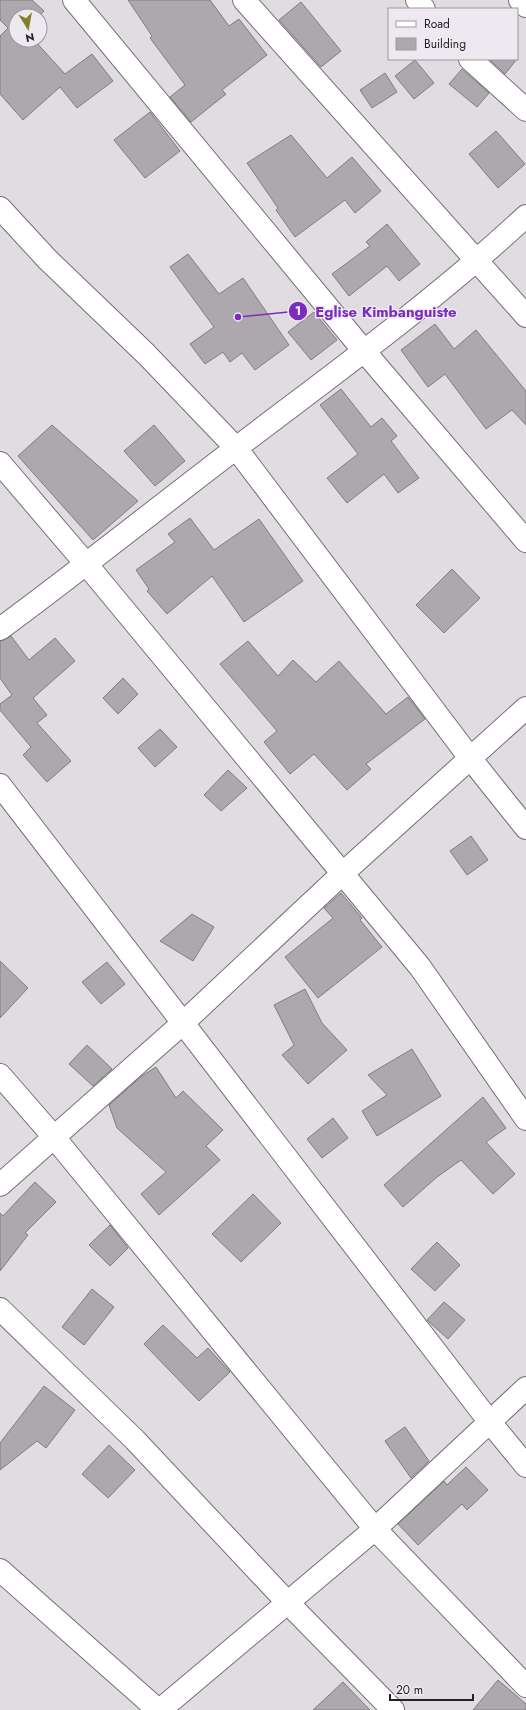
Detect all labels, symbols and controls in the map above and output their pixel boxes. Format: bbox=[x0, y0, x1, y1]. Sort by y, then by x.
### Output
north arrow bbox=[8, 8, 48, 48]
legend bbox=[388, 8, 518, 60]
text: Road bbox=[424, 15, 450, 33]
text: N bbox=[24, 29, 36, 47]
text: Building bbox=[424, 35, 466, 53]
callout: Eglise Kimbanguiste bbox=[288, 298, 465, 325]
text: Eglise Kimbanguiste bbox=[315, 301, 457, 323]
text: 1 bbox=[295, 302, 301, 320]
scale bar bbox=[390, 1676, 473, 1702]
text: 20 m bbox=[396, 1681, 423, 1699]

